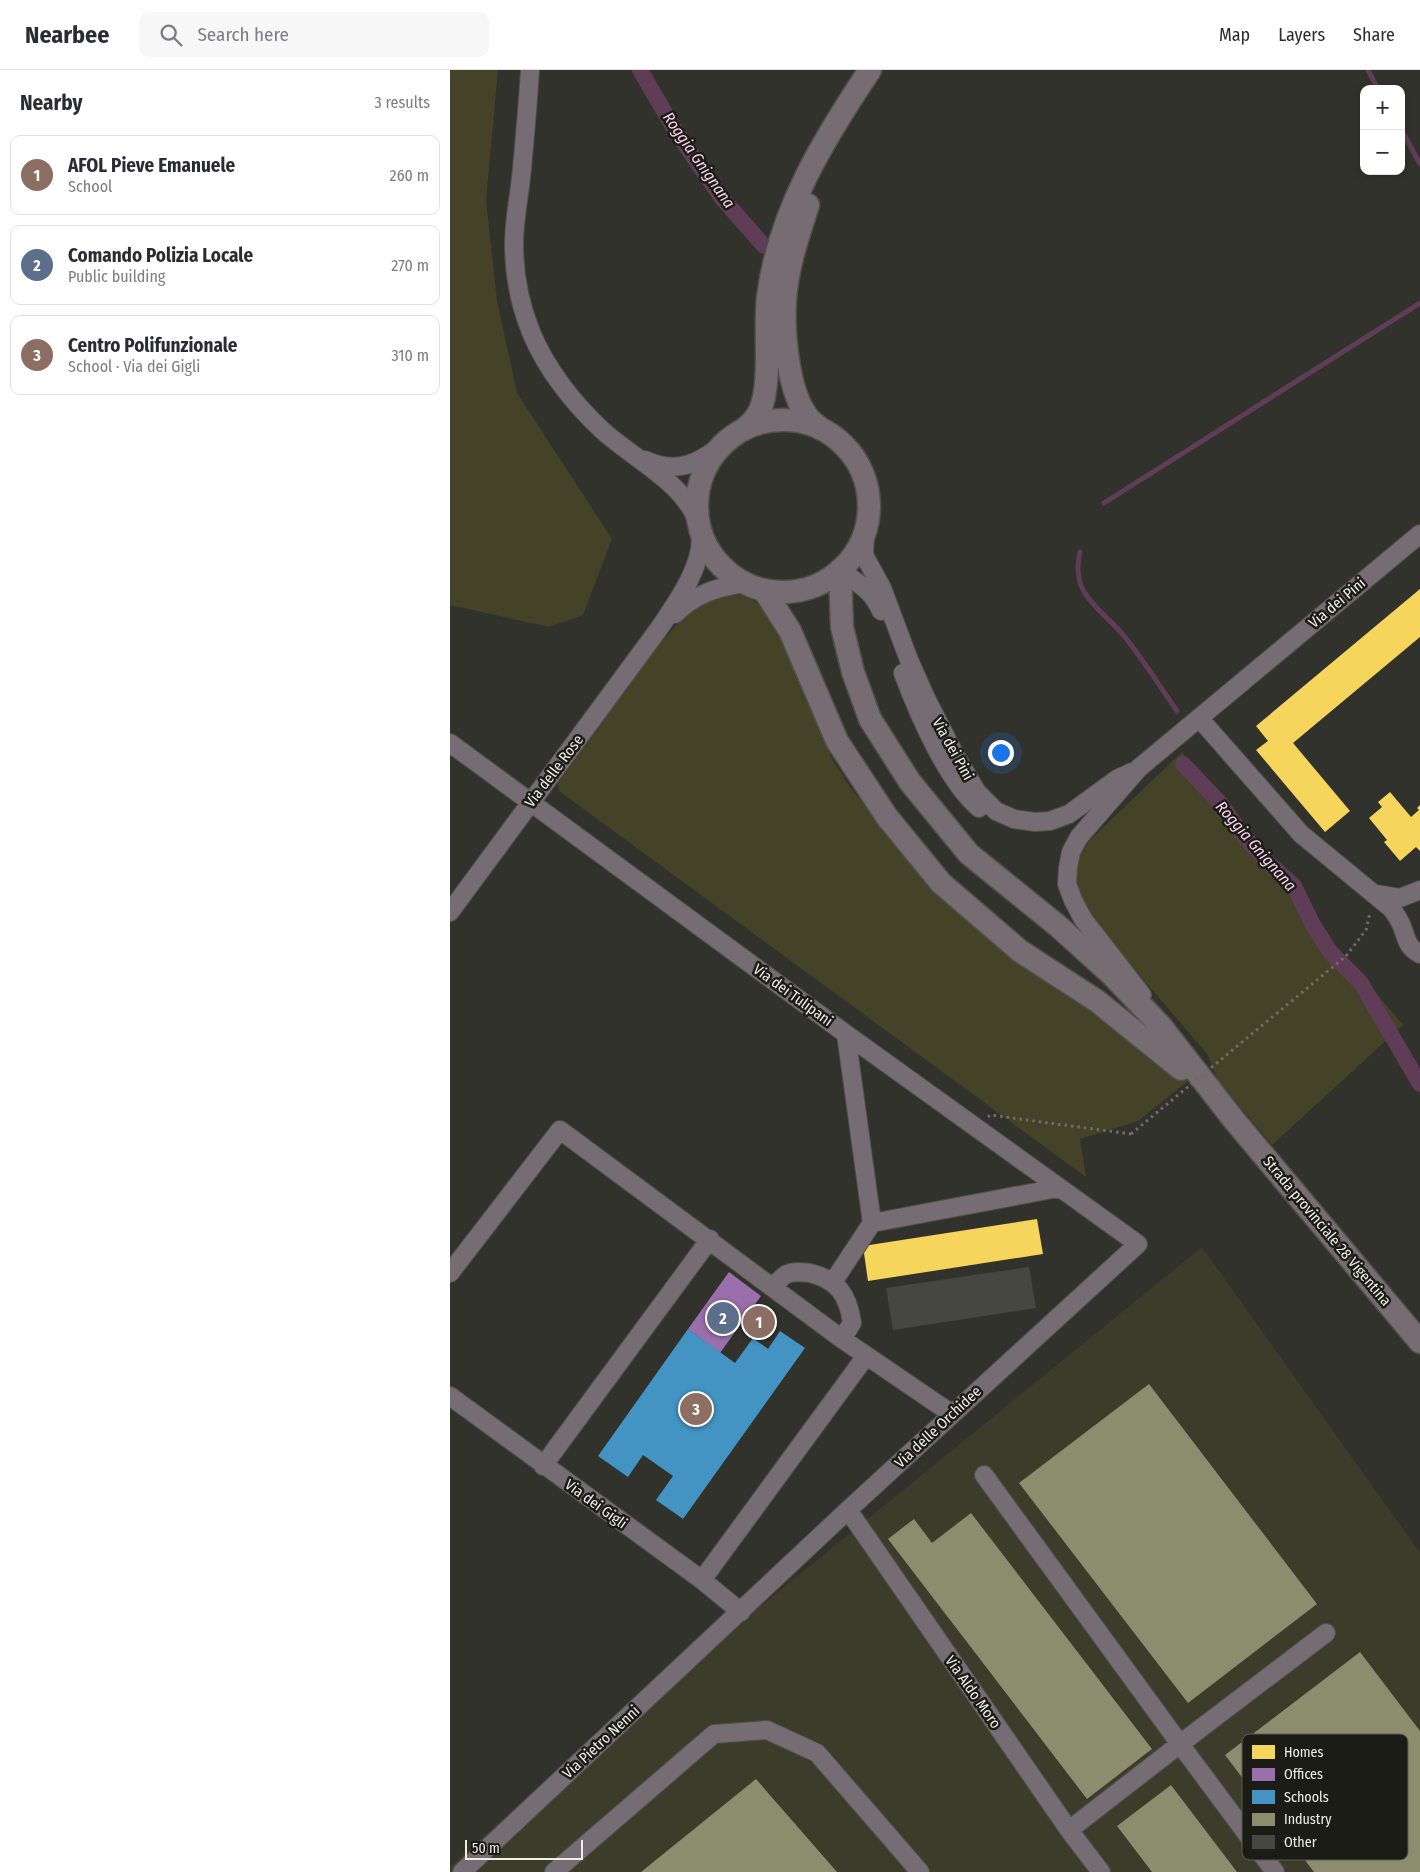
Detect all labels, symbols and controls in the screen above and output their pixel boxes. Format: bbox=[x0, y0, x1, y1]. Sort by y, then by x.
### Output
search box bbox=[139, 12, 489, 57]
text: Nearbee bbox=[25, 21, 109, 49]
icon: search bbox=[157, 21, 185, 49]
text: Search here bbox=[197, 23, 289, 46]
text: Map bbox=[1219, 24, 1250, 46]
text: Layers bbox=[1278, 24, 1325, 46]
text: Share bbox=[1353, 24, 1395, 46]
map controls bbox=[1360, 85, 1405, 175]
button: + bbox=[1360, 85, 1405, 130]
text: Nearby bbox=[20, 90, 82, 116]
text: 3 results bbox=[374, 93, 430, 112]
water label: Roggia Gnignana bbox=[659, 108, 739, 212]
button: − bbox=[1360, 130, 1405, 175]
text: AFOL Pieve Emanuele bbox=[68, 154, 235, 177]
text: 1 bbox=[34, 166, 40, 185]
text: 260 m bbox=[390, 166, 429, 185]
text: School bbox=[68, 177, 112, 196]
text: Comando Polizia Locale bbox=[68, 244, 253, 267]
text: 2 bbox=[33, 256, 41, 275]
text: 270 m bbox=[391, 256, 429, 275]
text: Public building bbox=[68, 267, 165, 286]
text: Centro Polifunzionale bbox=[68, 334, 237, 357]
text: 3 bbox=[33, 346, 41, 365]
text: 310 m bbox=[392, 346, 429, 365]
text: School · Via dei Gigli bbox=[68, 357, 200, 376]
street label: Via dei Pini bbox=[1305, 574, 1369, 632]
street label: Via dei Pini bbox=[929, 715, 977, 783]
street label: Via delle Rose bbox=[521, 731, 587, 811]
your location bbox=[988, 740, 1014, 766]
water label: Roggia Gnignana bbox=[1212, 797, 1300, 895]
street label: Via dei Tulipani bbox=[750, 960, 836, 1030]
street label: Strada provinciale 28 Vigentina bbox=[1259, 1153, 1395, 1309]
pin: 2 bbox=[707, 1299, 739, 1337]
pin: 1 bbox=[743, 1303, 775, 1341]
street label: Via delle Orchidee bbox=[891, 1382, 985, 1472]
pin: 3 bbox=[680, 1390, 712, 1428]
street label: Via dei Gigli bbox=[561, 1475, 631, 1533]
street label: Via Aldo Moro bbox=[941, 1652, 1005, 1732]
street label: Via Pietro Nenni bbox=[559, 1702, 643, 1782]
legend bbox=[1242, 1734, 1408, 1860]
text: Homes bbox=[1284, 1744, 1324, 1761]
text: Offices bbox=[1284, 1766, 1323, 1783]
text: Schools bbox=[1284, 1789, 1329, 1806]
text: Industry bbox=[1284, 1811, 1332, 1828]
text: Other bbox=[1284, 1834, 1317, 1851]
scale bar bbox=[465, 1837, 582, 1860]
text: 50 m bbox=[472, 1840, 500, 1857]

